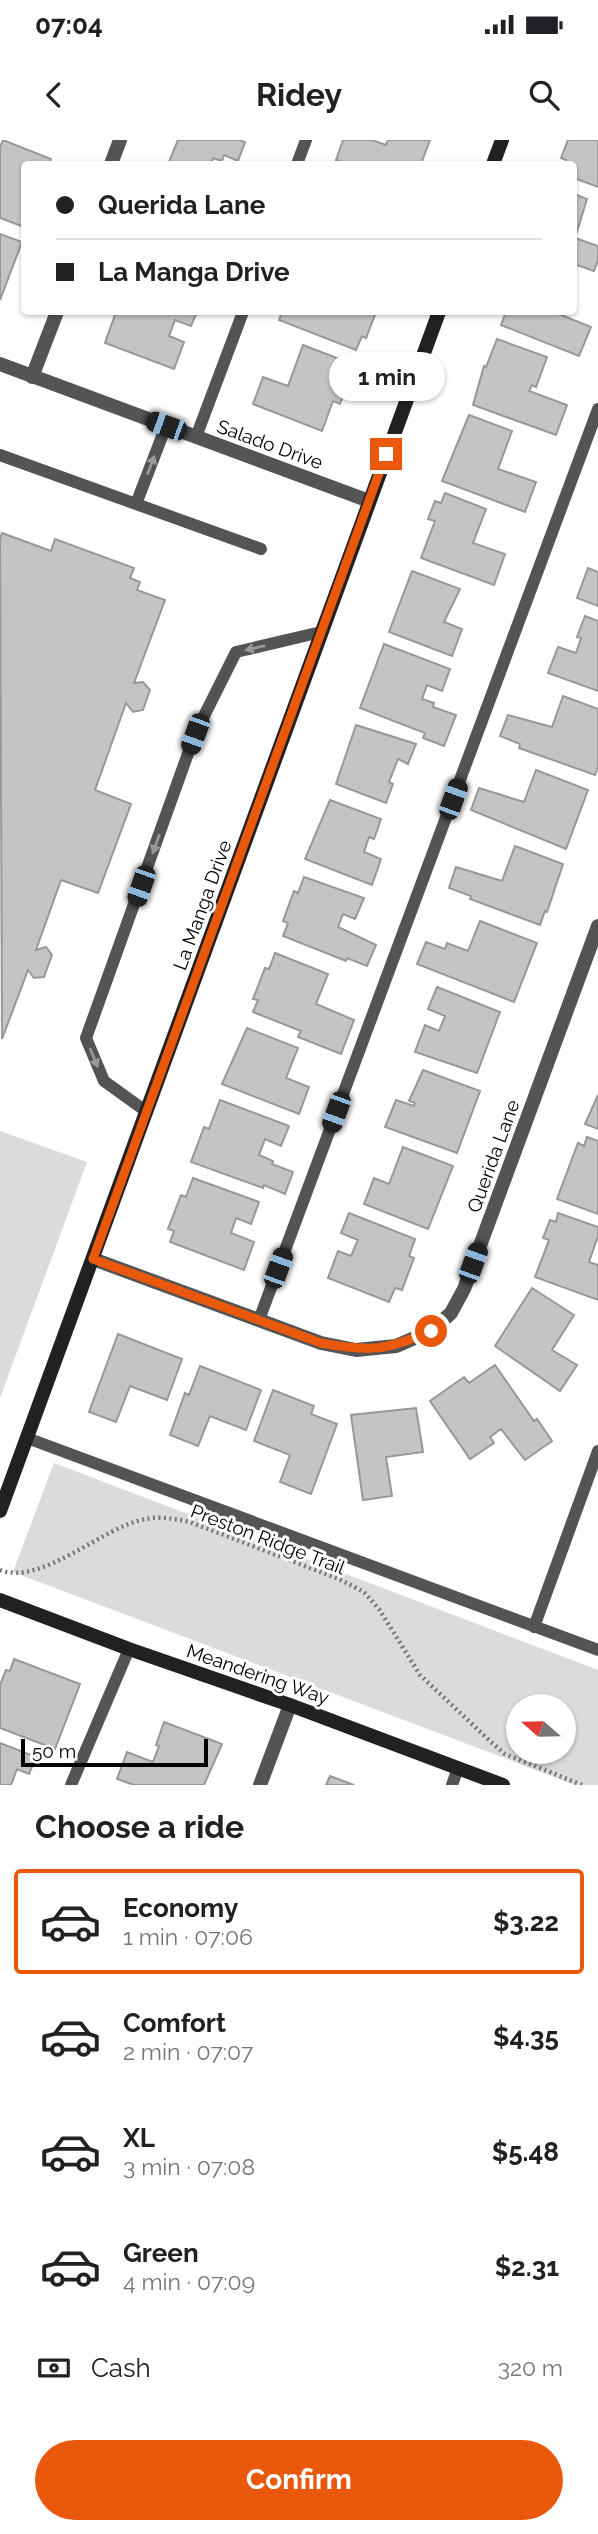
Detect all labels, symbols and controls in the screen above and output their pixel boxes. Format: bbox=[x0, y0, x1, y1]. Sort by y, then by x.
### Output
text: 07:04 bbox=[35, 10, 103, 40]
icon: back bbox=[35, 76, 73, 114]
text: Ridey bbox=[256, 76, 342, 113]
icon: search bbox=[525, 76, 563, 114]
text: Querida Lane bbox=[98, 190, 265, 220]
text: La Manga Drive bbox=[98, 257, 290, 287]
callout: 1 min bbox=[328, 352, 444, 402]
text: 1 min bbox=[358, 363, 416, 390]
car bbox=[143, 409, 190, 443]
street label: Salado Drive bbox=[214, 415, 326, 473]
route end bbox=[370, 438, 402, 470]
one-way arrow bbox=[146, 454, 157, 475]
one-way arrow bbox=[244, 643, 266, 654]
car bbox=[178, 711, 213, 757]
car bbox=[436, 776, 471, 822]
one-way arrow bbox=[150, 833, 161, 854]
street label: La Manga Drive bbox=[168, 837, 236, 973]
car bbox=[125, 863, 158, 909]
one-way arrow bbox=[89, 1048, 100, 1069]
car bbox=[319, 1089, 354, 1135]
street label: Querida Lane bbox=[462, 1097, 524, 1215]
car bbox=[456, 1240, 491, 1286]
car bbox=[261, 1245, 296, 1291]
route start bbox=[415, 1315, 447, 1347]
street label: Preston Ridge Trail bbox=[188, 1499, 349, 1579]
street label: Meandering Way bbox=[184, 1639, 332, 1709]
north arrow bbox=[506, 1694, 576, 1764]
map controls bbox=[506, 1694, 576, 1764]
scale bar bbox=[21, 1736, 208, 1768]
text: 50 m bbox=[32, 1740, 76, 1762]
text: Choose a ride bbox=[35, 1808, 244, 1845]
icon: car bbox=[39, 1890, 102, 1953]
text: Economy bbox=[123, 1893, 238, 1923]
text: $3.22 bbox=[493, 1907, 559, 1937]
text: 1 min · 07:06 bbox=[123, 1923, 253, 1950]
icon: car bbox=[39, 2005, 102, 2068]
text: Comfort bbox=[123, 2008, 226, 2038]
text: $4.35 bbox=[493, 2022, 559, 2052]
text: 2 min · 07:07 bbox=[123, 2038, 253, 2065]
icon: car bbox=[39, 2120, 102, 2183]
text: XL bbox=[123, 2123, 155, 2153]
text: $5.48 bbox=[492, 2137, 559, 2167]
text: 3 min · 07:08 bbox=[123, 2153, 255, 2180]
icon: car bbox=[39, 2235, 102, 2298]
text: Green bbox=[123, 2238, 199, 2268]
text: $2.31 bbox=[495, 2252, 559, 2282]
text: 4 min · 07:09 bbox=[123, 2268, 255, 2295]
icon: cash bbox=[35, 2349, 73, 2387]
text: Cash bbox=[91, 2353, 151, 2383]
text: 320 m bbox=[498, 2354, 563, 2381]
button: Confirm bbox=[35, 2440, 563, 2520]

